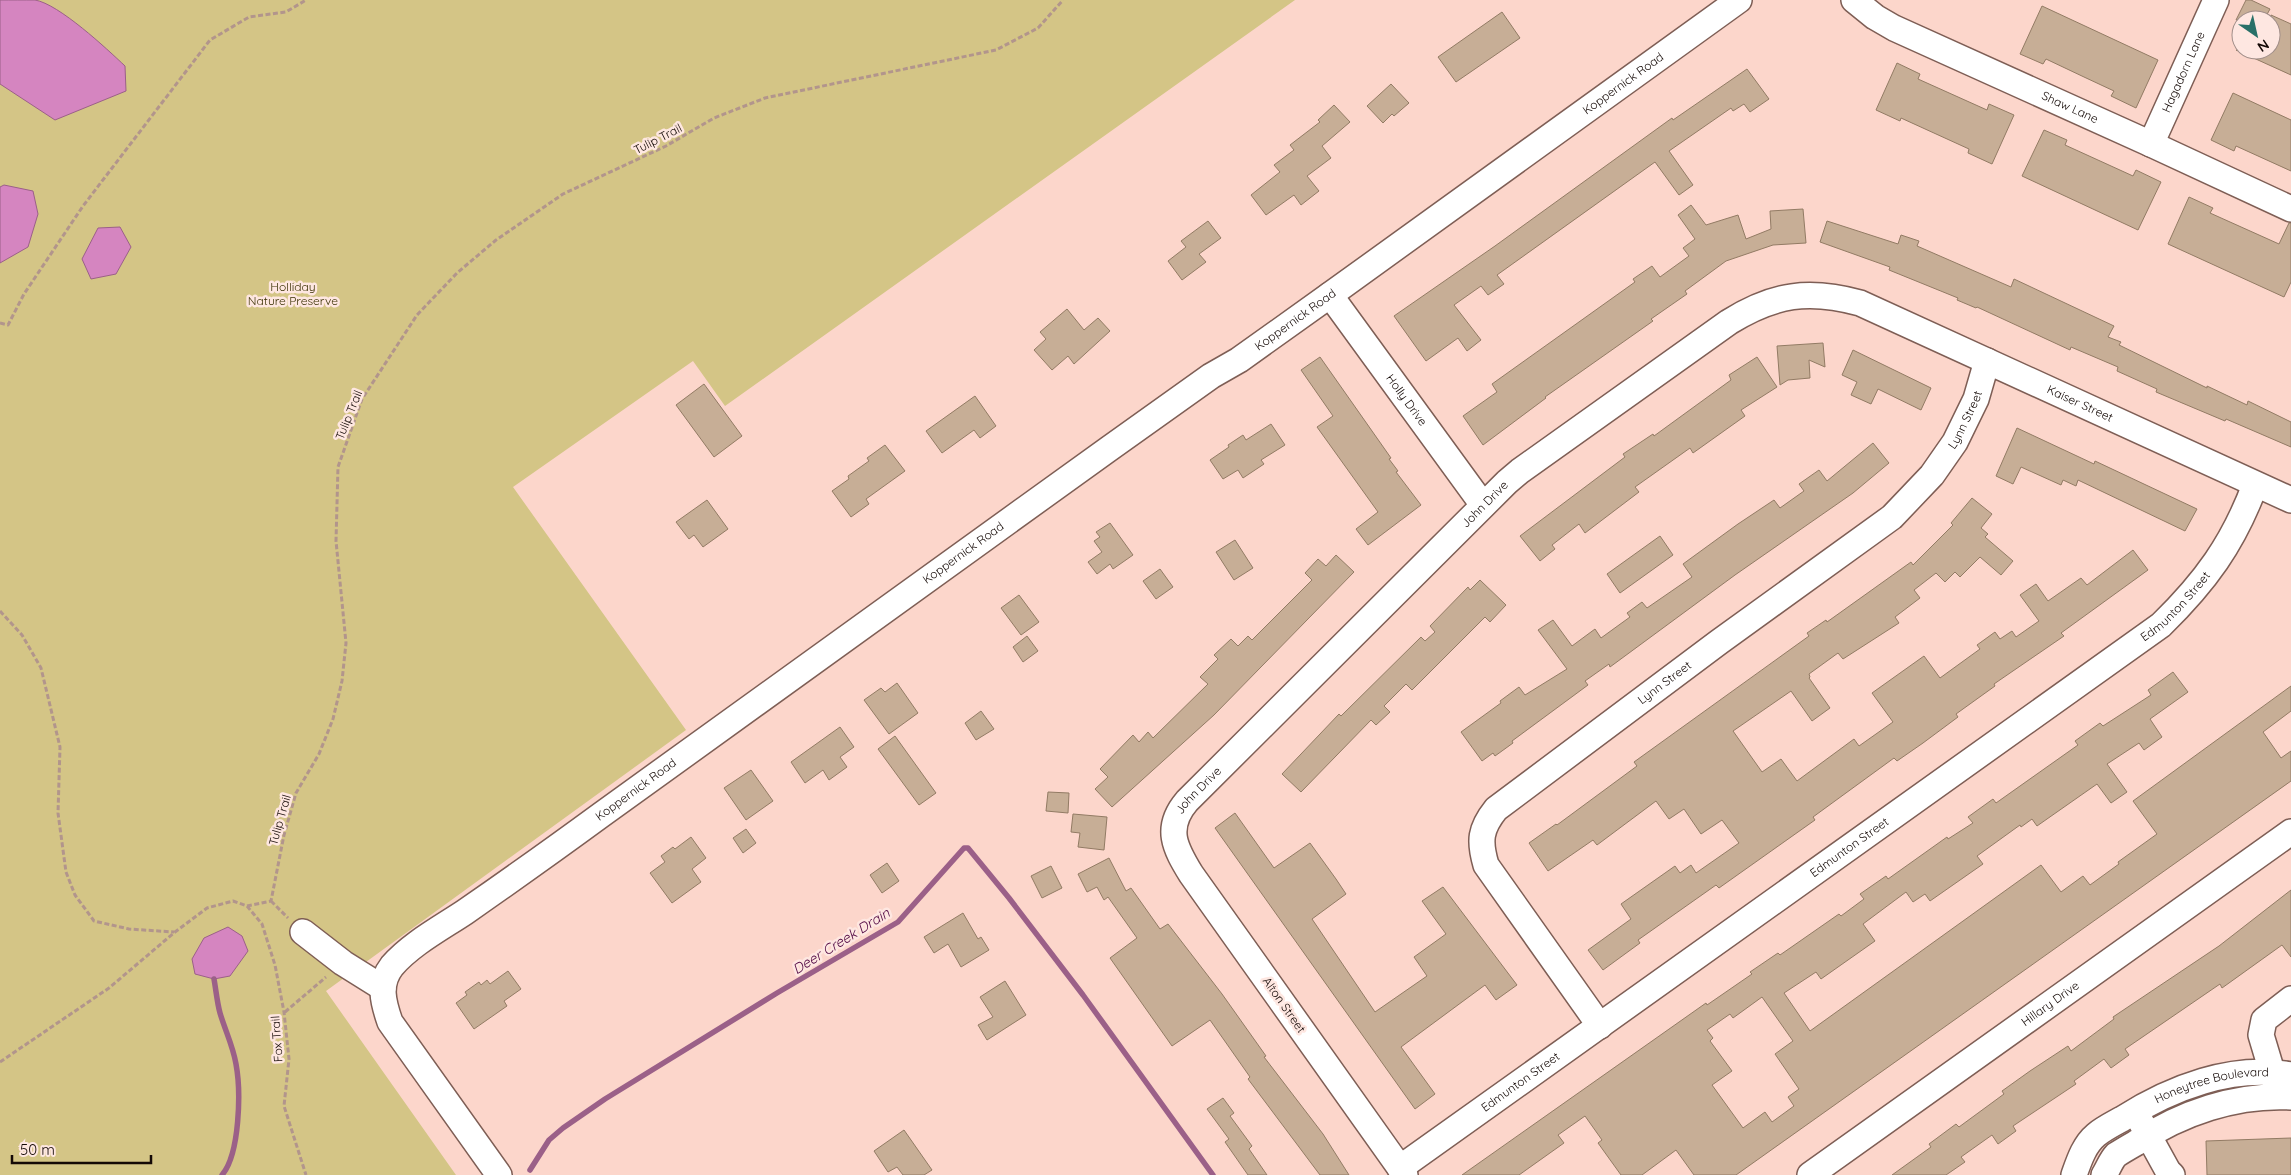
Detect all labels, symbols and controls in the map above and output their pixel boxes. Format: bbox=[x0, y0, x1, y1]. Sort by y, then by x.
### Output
north arrow bbox=[2231, 10, 2281, 60]
street label: Hagadorn Lane bbox=[2158, 29, 2208, 115]
text: N bbox=[2254, 35, 2273, 56]
street label: Koppernick Road bbox=[1579, 49, 1666, 117]
street label: Shaw Lane bbox=[2039, 88, 2101, 126]
street label: Tulip Trail bbox=[631, 120, 684, 157]
park label: Holliday Nature Preserve bbox=[248, 279, 338, 308]
street label: Koppernick Road bbox=[1252, 285, 1339, 353]
street label: Holly Drive bbox=[1383, 371, 1431, 429]
street label: Kaiser Street bbox=[2045, 381, 2116, 425]
street label: Tulip Trail bbox=[332, 388, 365, 442]
street label: Lynn Street bbox=[1944, 389, 1985, 452]
street label: John Drive bbox=[1458, 477, 1511, 530]
street label: Koppernick Road bbox=[919, 518, 1006, 587]
street label: Edmunton Street bbox=[2137, 568, 2213, 644]
street label: Lynn Street bbox=[1635, 657, 1694, 707]
street label: Koppernick Road bbox=[592, 755, 679, 824]
street label: John Drive bbox=[1172, 763, 1224, 817]
street label: Tulip Trail bbox=[265, 793, 294, 847]
street label: Edmunton Street bbox=[1807, 814, 1891, 880]
water label: Deer Creek Drain bbox=[789, 903, 894, 978]
street label: Alton Street bbox=[1260, 974, 1309, 1036]
street label: Hillary Drive bbox=[2018, 977, 2082, 1029]
street label: Fox Trail bbox=[267, 1015, 286, 1063]
street label: Edmunton Street bbox=[1478, 1048, 1562, 1115]
street label: Honeytree Boulevard bbox=[2152, 1064, 2269, 1107]
scale bar bbox=[12, 1132, 151, 1164]
text: 50 m bbox=[20, 1140, 55, 1159]

